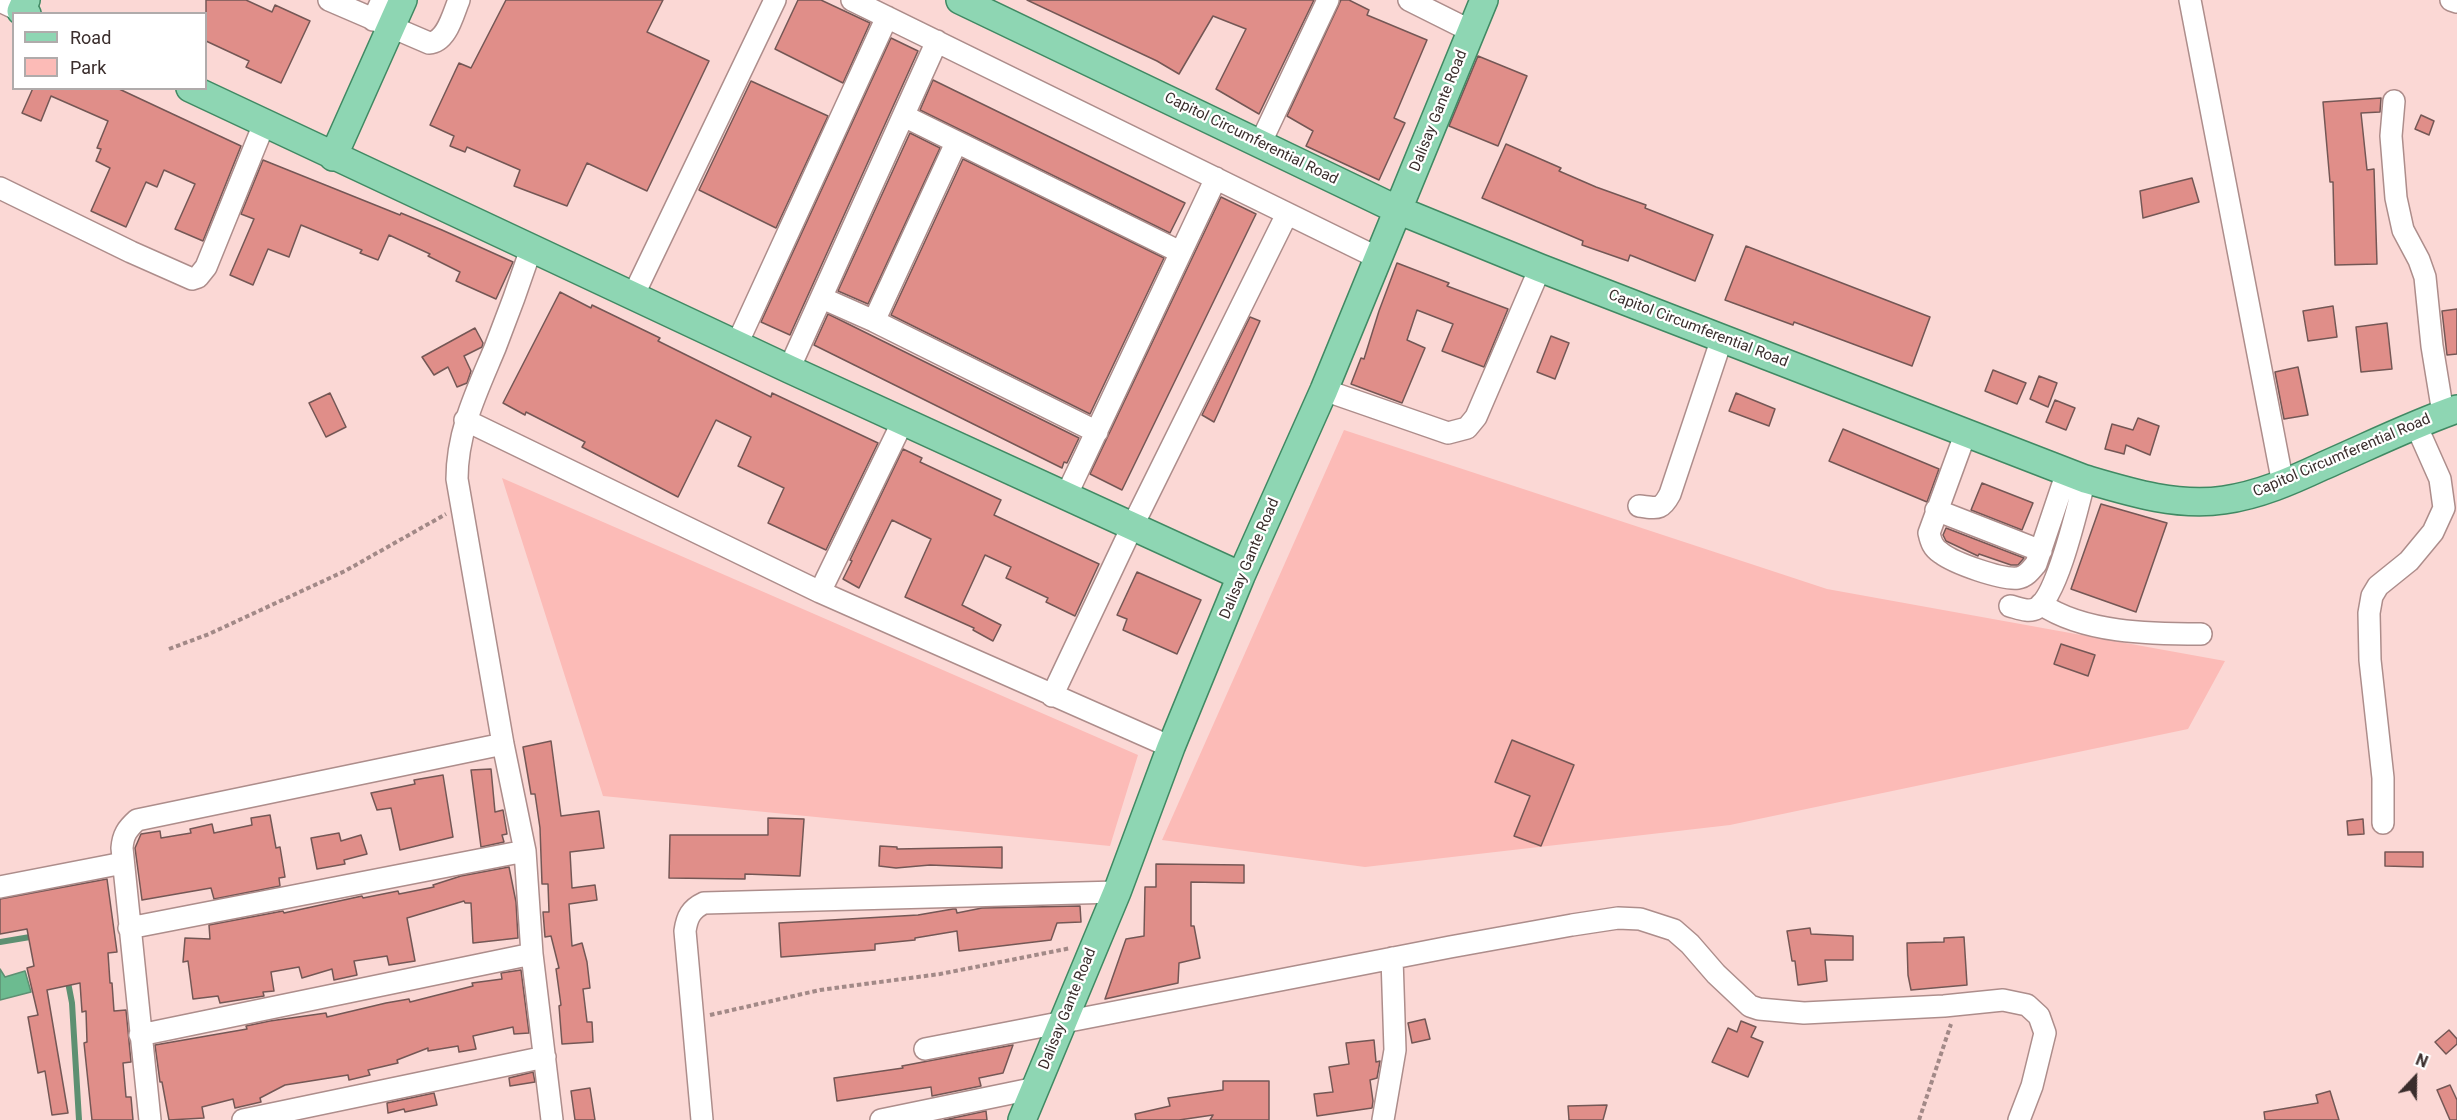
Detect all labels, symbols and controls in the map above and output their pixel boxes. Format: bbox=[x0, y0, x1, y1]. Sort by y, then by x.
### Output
legend bbox=[12, 12, 207, 90]
text: Road bbox=[70, 27, 111, 48]
street label: Dalisay Gante Road bbox=[1406, 48, 1472, 174]
text: Park bbox=[70, 57, 106, 78]
street label: Capitol Circumferential Road bbox=[1161, 89, 1341, 189]
street label: Capitol Circumferential Road bbox=[1606, 286, 1790, 372]
street label: Capitol Circumferential Road bbox=[2251, 410, 2433, 502]
street label: Dalisay Gante Road bbox=[1216, 496, 1284, 622]
street label: Dalisay Gante Road bbox=[1035, 946, 1101, 1072]
north arrow bbox=[2385, 1048, 2445, 1108]
text: N bbox=[2413, 1050, 2431, 1072]

